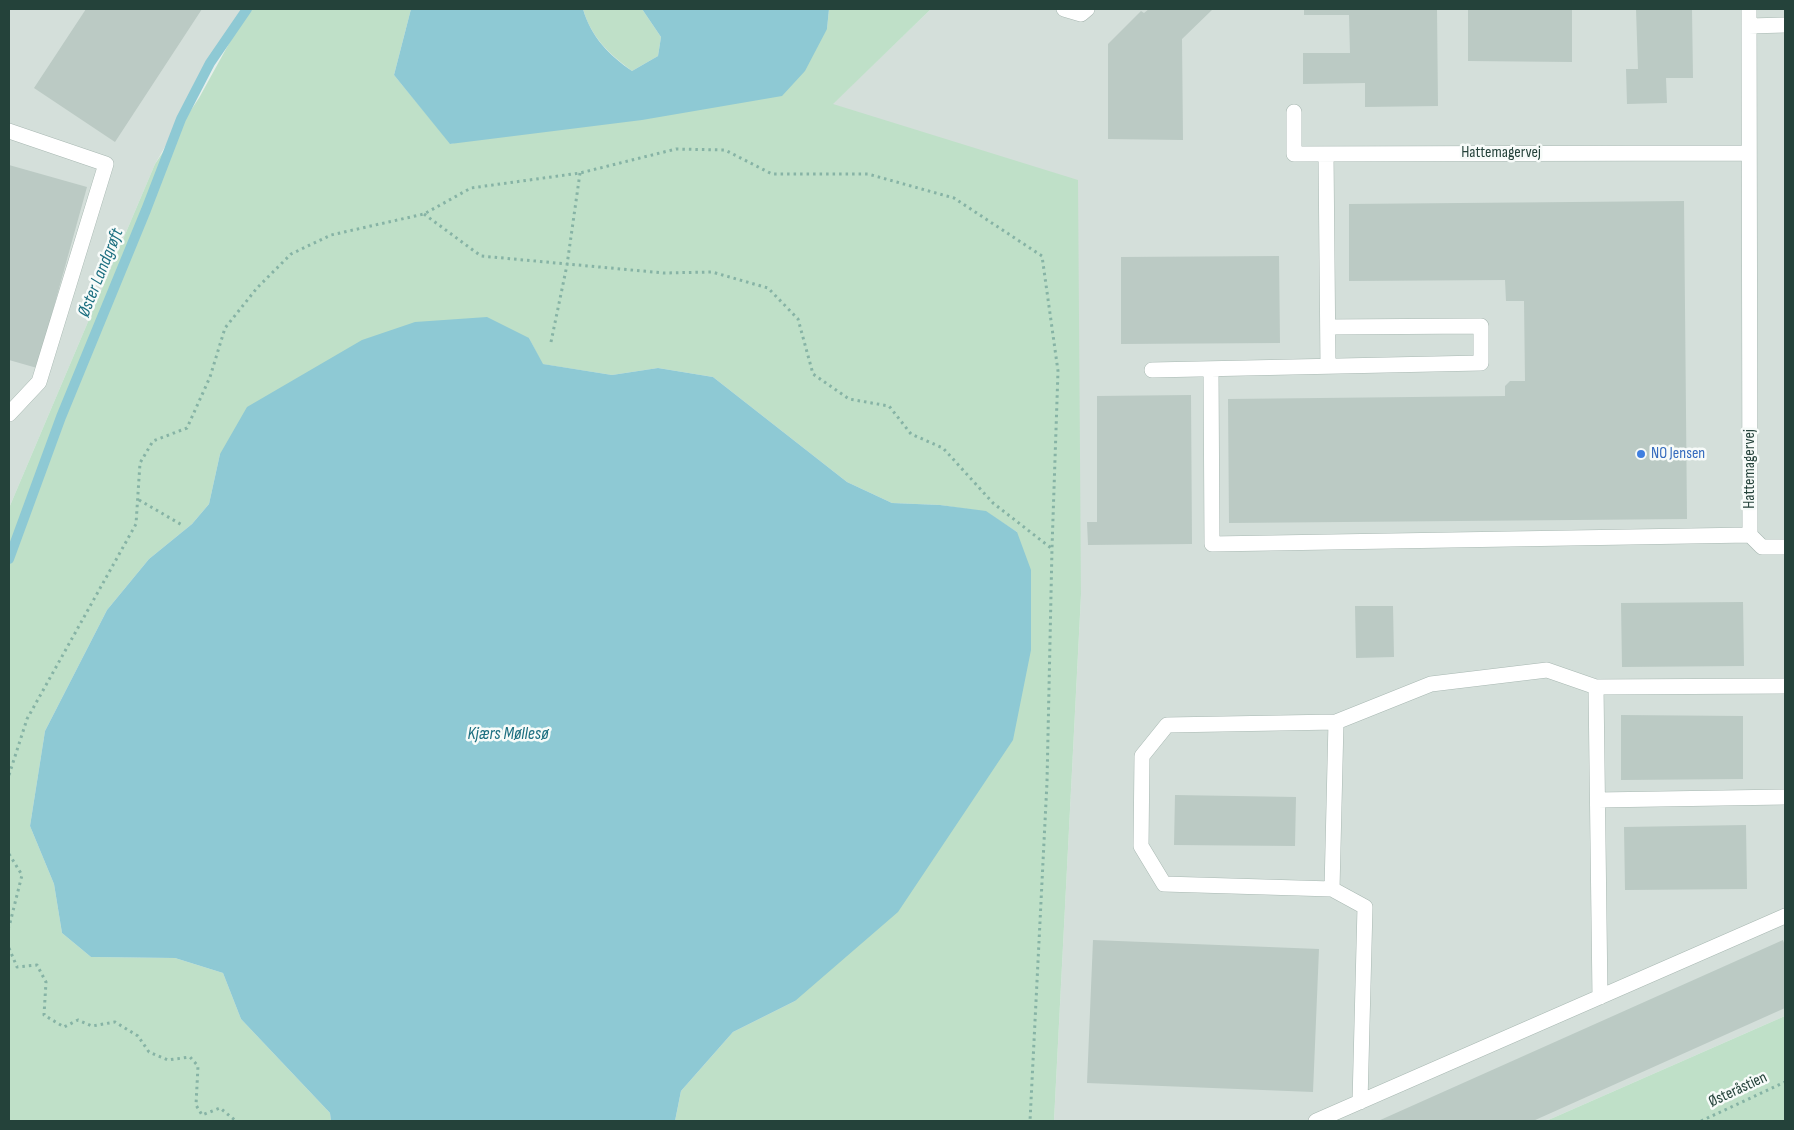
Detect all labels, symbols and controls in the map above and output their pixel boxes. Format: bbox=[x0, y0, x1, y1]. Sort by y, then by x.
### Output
street label: Hattemagervej bbox=[1461, 143, 1541, 163]
water label: Øster Landgrøft bbox=[73, 226, 129, 320]
street label: Hattemagervej bbox=[1740, 429, 1760, 509]
place label: NO Jensen bbox=[1651, 444, 1705, 464]
marker: NO Jensen bbox=[1635, 448, 1647, 460]
water label: Kjærs Møllesø bbox=[468, 723, 548, 745]
street label: Østeråstien bbox=[1706, 1068, 1770, 1112]

